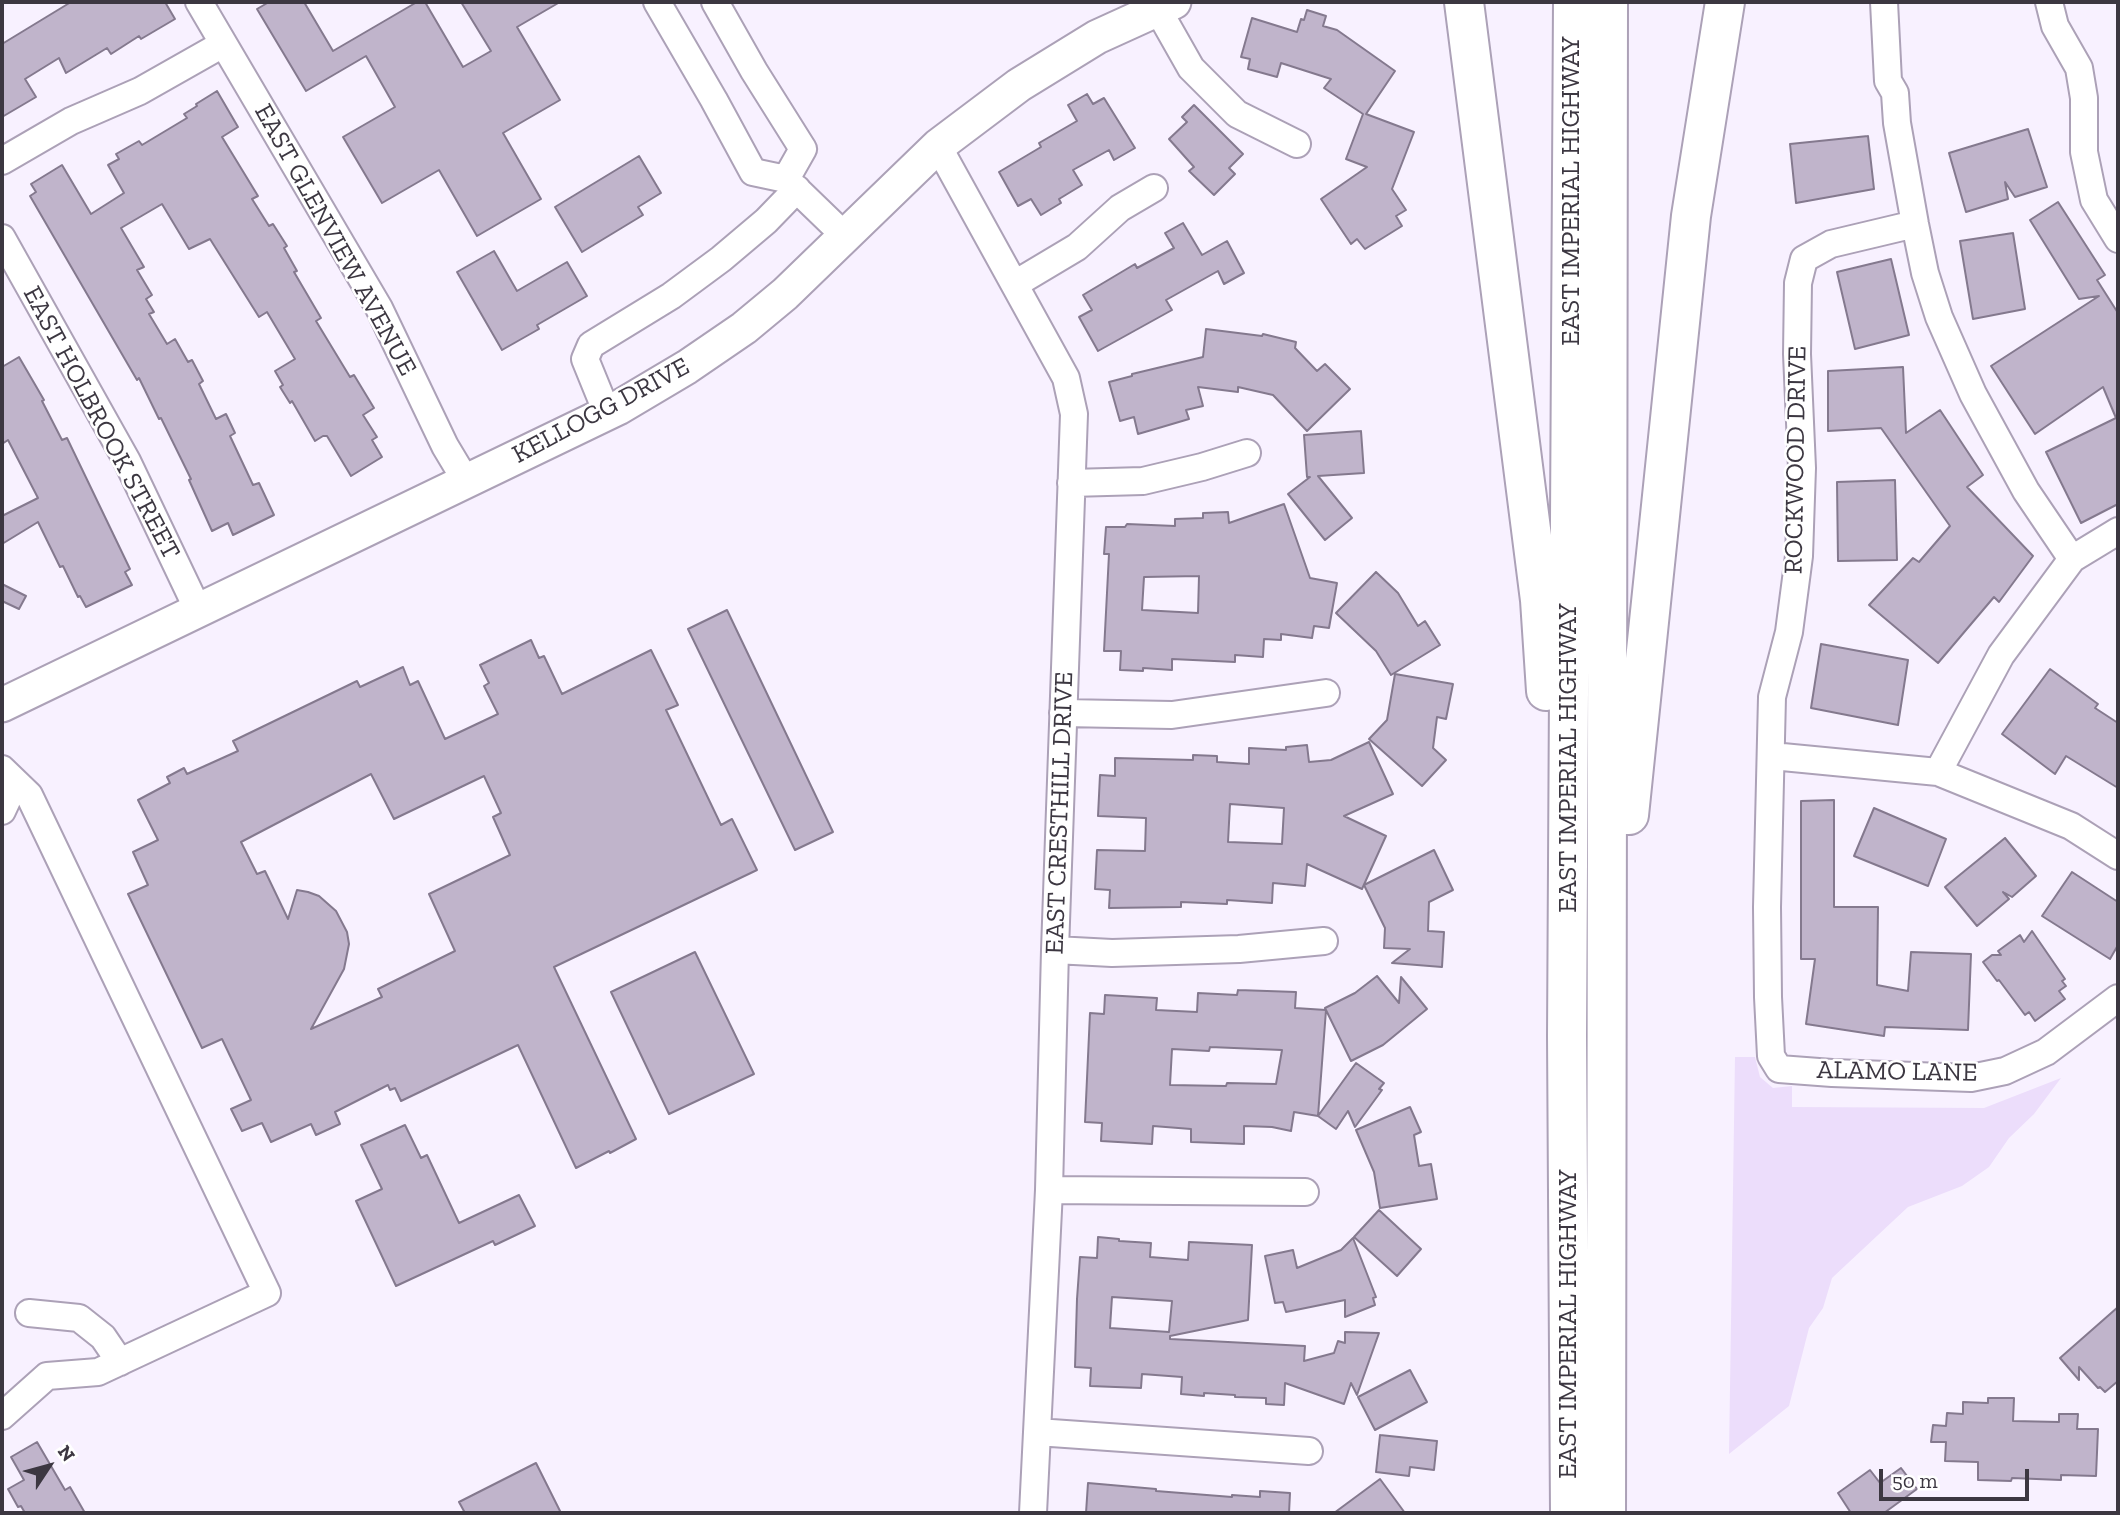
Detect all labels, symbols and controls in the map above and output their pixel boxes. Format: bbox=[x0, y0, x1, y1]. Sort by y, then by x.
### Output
street label: EAST IMPERIAL HIGHWAY bbox=[1556, 36, 1588, 346]
street label: EAST GLENVIEW AVENUE bbox=[247, 99, 423, 381]
street label: EAST HOLBROOK STREET bbox=[16, 281, 186, 565]
street label: ROCKWOOD DRIVE bbox=[1778, 346, 1814, 574]
street label: KELLOGG DRIVE bbox=[507, 351, 695, 471]
street label: EAST IMPERIAL HIGHWAY bbox=[1553, 603, 1585, 913]
street label: EAST CRESTHILL DRIVE bbox=[1039, 671, 1081, 955]
street label: ALAMO LANE bbox=[1816, 1055, 1978, 1089]
street label: EAST IMPERIAL HIGHWAY bbox=[1553, 1169, 1585, 1479]
north arrow bbox=[14, 1431, 84, 1501]
text: N bbox=[53, 1441, 80, 1466]
scale bar bbox=[1882, 1456, 2032, 1500]
text: 50 m bbox=[1892, 1468, 1938, 1493]

